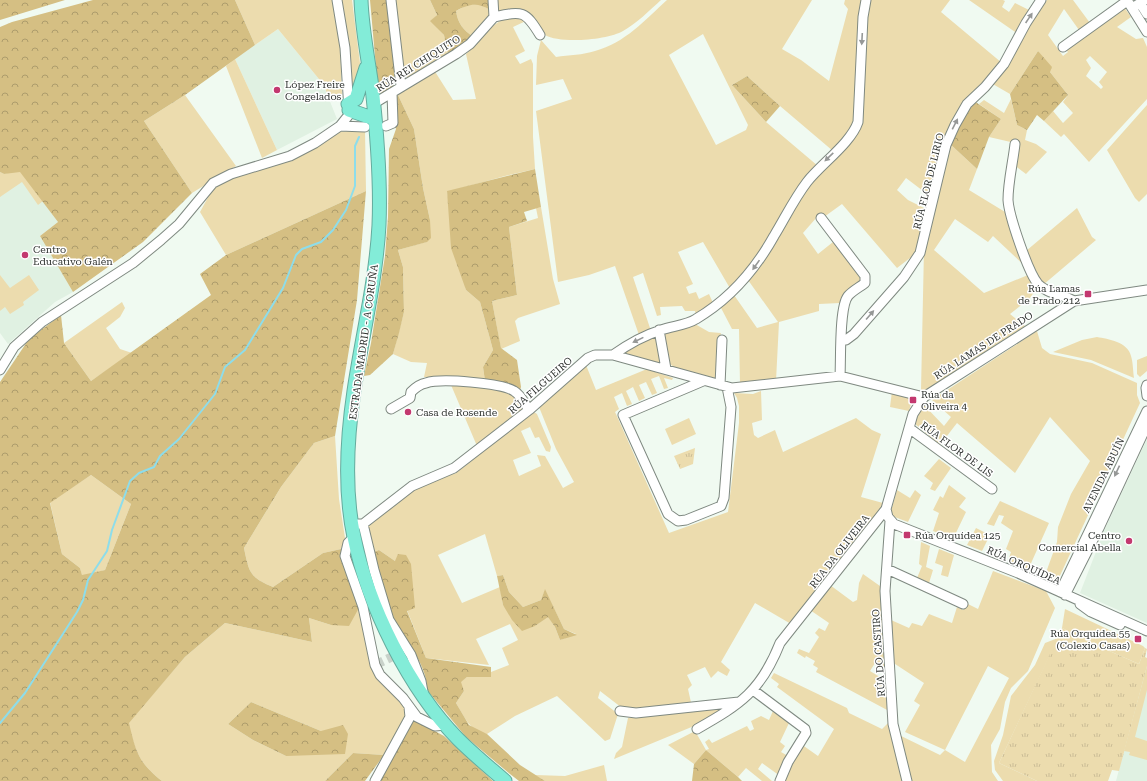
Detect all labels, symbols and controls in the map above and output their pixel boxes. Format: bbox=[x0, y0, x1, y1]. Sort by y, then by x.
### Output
one-way arrow bbox=[1025, 13, 1033, 24]
one-way arrow bbox=[859, 32, 865, 45]
street label: RÚA REI CHIQUITO bbox=[374, 33, 462, 94]
place label: López Freire Congelados bbox=[285, 79, 345, 102]
marker: López Freire Congelados bbox=[272, 85, 282, 95]
one-way arrow bbox=[952, 118, 959, 130]
street label: RÚA FLOR DE LIRIO bbox=[911, 132, 946, 230]
one-way arrow bbox=[824, 152, 834, 162]
place label: Centro Educativo Galén bbox=[33, 244, 113, 267]
marker: Centro Educativo Galén bbox=[20, 250, 30, 260]
one-way arrow bbox=[752, 259, 760, 270]
street label: ESTRADA MADRID - A CORUÑA bbox=[347, 264, 380, 420]
place label: Rúa Lamas de Prado 212 bbox=[1018, 283, 1080, 306]
marker: Rúa Lamas de Prado 212 bbox=[1083, 289, 1093, 299]
street label: RÚA LAMAS DE PRADO bbox=[932, 309, 1035, 381]
one-way arrow bbox=[865, 310, 874, 321]
one-way arrow bbox=[633, 337, 644, 344]
street label: RÚA FILGUEIRO bbox=[506, 355, 574, 416]
place label: Rúa da Oliveira 4 bbox=[921, 389, 967, 412]
marker: Rúa da Oliveira 4 bbox=[908, 395, 918, 405]
marker: Casa de Rosende bbox=[403, 407, 413, 417]
place label: Casa de Rosende bbox=[416, 407, 498, 418]
street label: RÚA FLOR DE LIS bbox=[919, 420, 995, 479]
street label: AVENIDA ABUÍN bbox=[1081, 436, 1126, 514]
one-way arrow bbox=[1114, 466, 1120, 477]
street label: RÚA DA OLIVEIRA bbox=[807, 512, 871, 590]
marker: Rúa Orquídea 125 bbox=[902, 530, 912, 540]
place label: Rúa Orquídea 125 bbox=[915, 530, 1001, 541]
place label: Centro Comercial Abella bbox=[1039, 530, 1122, 553]
marker: Centro Comercial Abella bbox=[1124, 536, 1134, 546]
street label: RÚA ORQUÍDEA bbox=[985, 544, 1062, 587]
street label: RÚA DO CASTIRO bbox=[870, 609, 887, 697]
place label: Rúa Orquídea 55 (Colexio Casas) bbox=[1050, 628, 1130, 651]
marker: Rúa Orquídea 55 (Colexio Casas) bbox=[1133, 634, 1143, 644]

